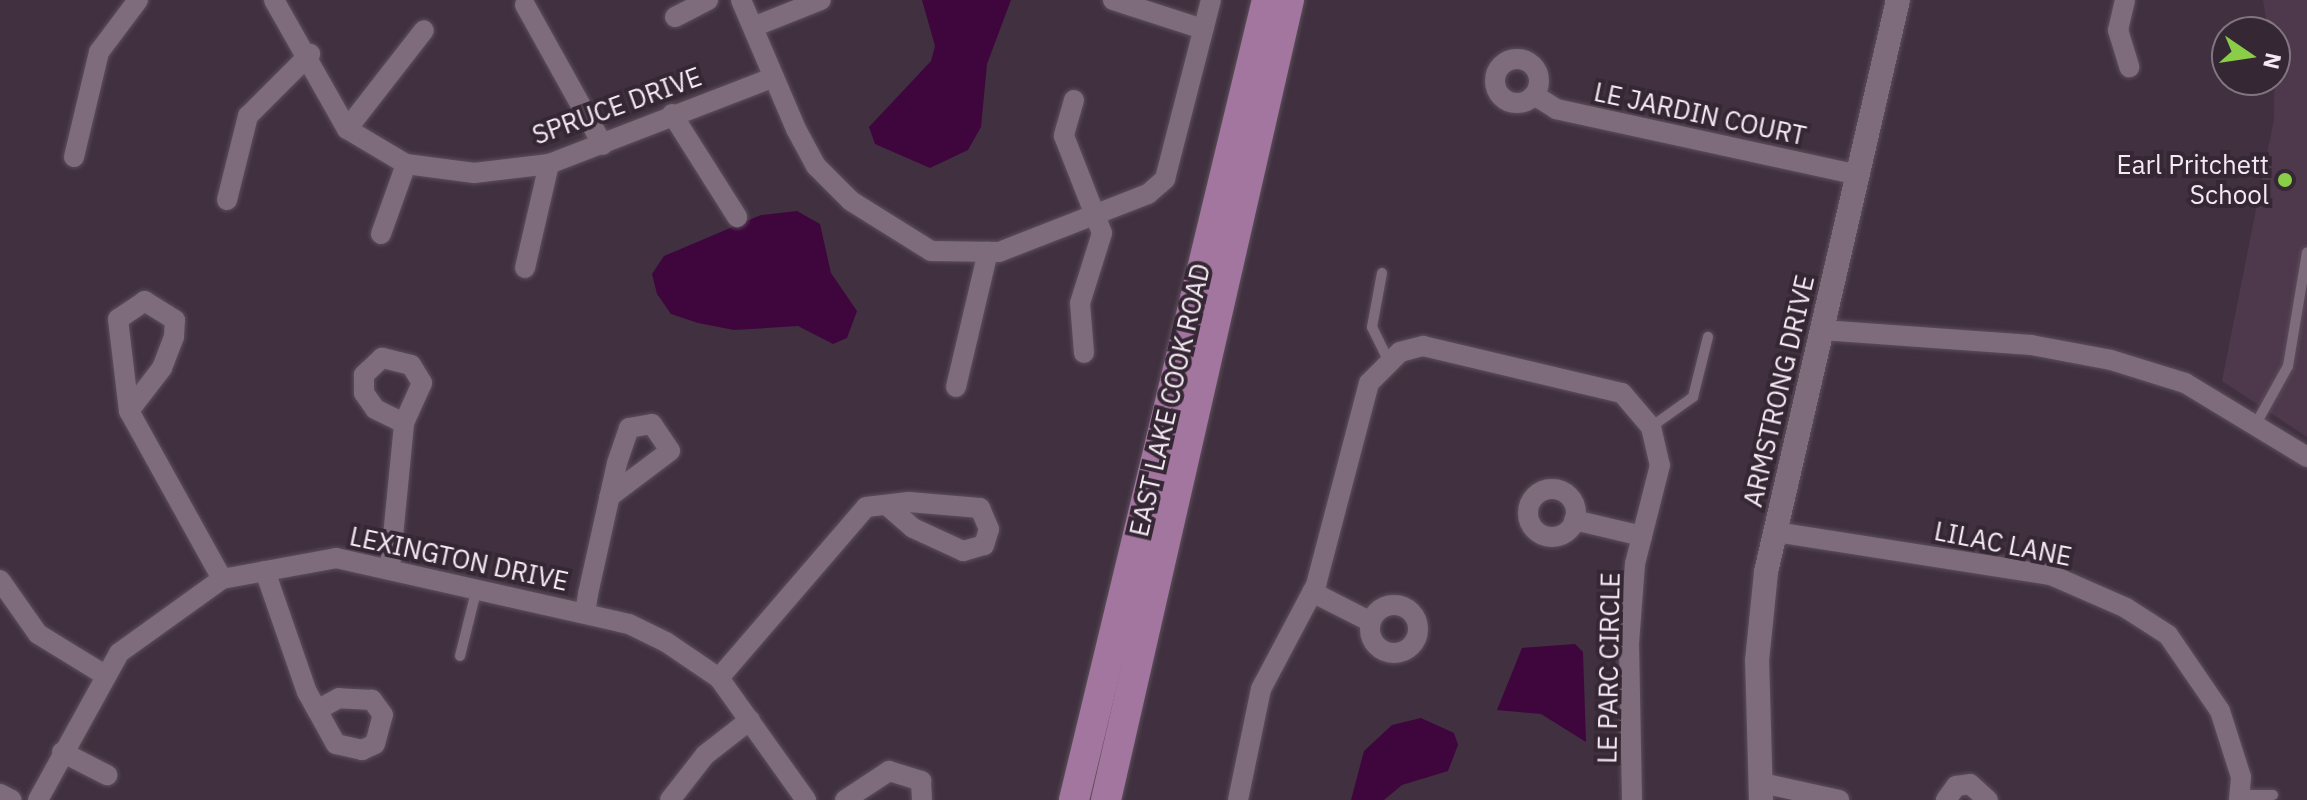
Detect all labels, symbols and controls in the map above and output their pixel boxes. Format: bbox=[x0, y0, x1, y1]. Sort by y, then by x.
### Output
north arrow bbox=[2211, 16, 2291, 96]
text: N bbox=[2257, 50, 2289, 72]
street label: SPRUCE DRIVE bbox=[528, 61, 706, 151]
street label: LE JARDIN COURT bbox=[1591, 76, 1809, 152]
place label: Earl Pritchett School bbox=[2117, 149, 2269, 210]
marker: Earl Pritchett School bbox=[2276, 171, 2294, 189]
street label: EAST LAKE COOK ROAD bbox=[1123, 260, 1217, 540]
street label: ARMSTRONG DRIVE bbox=[1737, 272, 1821, 510]
street label: LILAC LANE bbox=[1932, 515, 2074, 573]
street label: LEXINGTON DRIVE bbox=[347, 521, 571, 597]
street label: LE PARC CIRCLE bbox=[1592, 572, 1626, 764]

